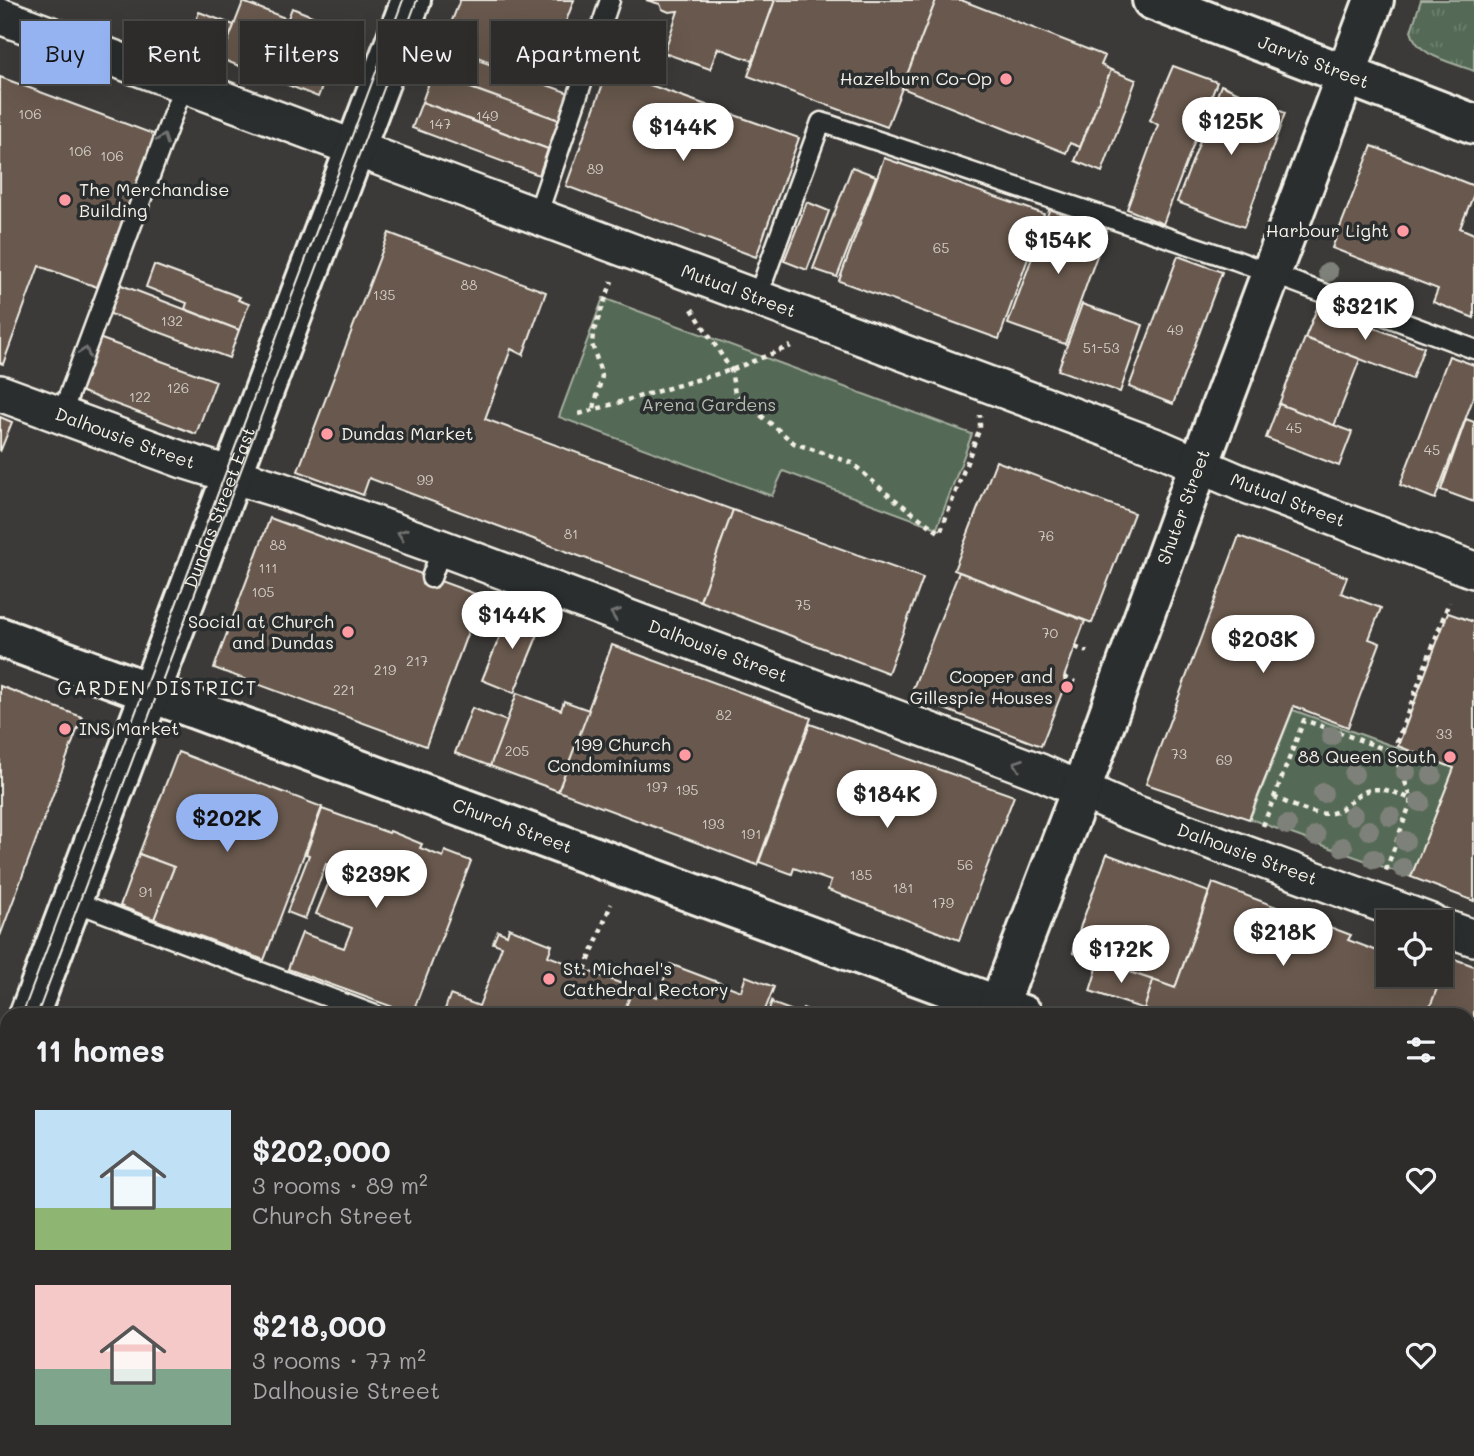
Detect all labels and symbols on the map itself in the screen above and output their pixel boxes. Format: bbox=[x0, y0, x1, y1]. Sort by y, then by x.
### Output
street label: Jarvis Street bbox=[1255, 29, 1373, 93]
place label: Hazelburn Co-Op bbox=[840, 66, 992, 90]
marker: Hazelburn Co-Op bbox=[998, 71, 1014, 87]
pin: $125K bbox=[1182, 97, 1280, 157]
house number: 106 bbox=[18, 104, 42, 123]
pin: $144K bbox=[634, 104, 732, 163]
house number: 149 bbox=[476, 106, 498, 125]
house number: 147 bbox=[429, 114, 451, 133]
one-way arrow bbox=[155, 133, 169, 145]
house number: 106 bbox=[68, 141, 92, 160]
house number: 106 bbox=[100, 146, 124, 165]
house number: 89 bbox=[587, 159, 603, 178]
place label: The Merchandise Building bbox=[79, 177, 229, 222]
marker: The Merchandise Building bbox=[57, 192, 73, 208]
pin: $154K bbox=[1009, 216, 1107, 276]
place label: Harbour Light bbox=[1266, 218, 1389, 242]
marker: Harbour Light bbox=[1395, 223, 1411, 239]
house number: 65 bbox=[933, 238, 949, 257]
street label: Mutual Street bbox=[678, 258, 800, 323]
house number: 88 bbox=[461, 275, 477, 294]
pin: $321K bbox=[1316, 282, 1414, 342]
house number: 135 bbox=[373, 285, 395, 304]
house number: 132 bbox=[161, 311, 183, 330]
house number: 49 bbox=[1167, 320, 1183, 339]
house number: 51-53 bbox=[1083, 338, 1119, 357]
one-way arrow bbox=[76, 347, 90, 359]
house number: 126 bbox=[167, 378, 189, 397]
house number: 122 bbox=[129, 387, 151, 406]
park label: Arena Gardens bbox=[642, 392, 776, 416]
street label: Dalhousie Street bbox=[52, 401, 198, 474]
house number: 45 bbox=[1286, 418, 1302, 437]
place label: Dundas Market bbox=[341, 421, 474, 445]
street label: Dundas Street East bbox=[178, 423, 260, 591]
marker: Dundas Market bbox=[319, 426, 335, 442]
house number: 45 bbox=[1424, 440, 1440, 459]
street label: Shuter Street bbox=[1151, 445, 1215, 568]
street label: Mutual Street bbox=[1227, 467, 1349, 532]
house number: 99 bbox=[417, 470, 433, 489]
house number: 81 bbox=[564, 524, 578, 543]
house number: 76 bbox=[1038, 526, 1054, 545]
one-way arrow bbox=[397, 528, 409, 542]
house number: 88 bbox=[270, 535, 286, 554]
house number: 111 bbox=[259, 558, 277, 577]
house number: 105 bbox=[251, 582, 275, 601]
pin: $144K bbox=[463, 592, 561, 651]
house number: 75 bbox=[795, 595, 811, 614]
one-way arrow bbox=[610, 608, 622, 622]
place label: Social at Church and Dundas bbox=[188, 609, 334, 654]
street label: Dalhousie Street bbox=[645, 613, 791, 687]
pin: $203K bbox=[1214, 616, 1312, 675]
house number: 70 bbox=[1042, 623, 1059, 642]
marker: Social at Church and Dundas bbox=[340, 624, 356, 640]
house number: 217 bbox=[406, 651, 428, 670]
house number: 219 bbox=[374, 660, 396, 679]
place label: Cooper and Gillespie Houses bbox=[910, 664, 1053, 709]
district label: GARDEN DISTRICT bbox=[58, 675, 258, 700]
marker: Cooper and Gillespie Houses bbox=[1059, 679, 1075, 695]
house number: 221 bbox=[333, 680, 355, 699]
house number: 82 bbox=[716, 705, 732, 724]
place label: INS Market bbox=[79, 716, 179, 740]
marker: INS Market bbox=[57, 721, 73, 737]
house number: 33 bbox=[1436, 724, 1452, 743]
place label: 199 Church Condominiums bbox=[547, 732, 671, 777]
house number: 205 bbox=[505, 741, 529, 760]
house number: 73 bbox=[1171, 744, 1187, 763]
place label: 88 Queen South bbox=[1298, 744, 1436, 768]
marker: 199 Church Condominiums bbox=[677, 747, 693, 763]
marker: 88 Queen South bbox=[1442, 749, 1458, 765]
house number: 69 bbox=[1216, 750, 1232, 769]
one-way arrow bbox=[1012, 758, 1024, 772]
pin: $184K bbox=[838, 770, 936, 830]
house number: 197 bbox=[646, 777, 668, 796]
house number: 195 bbox=[676, 780, 698, 799]
street label: Church Street bbox=[449, 792, 576, 858]
pin: $202K bbox=[178, 794, 276, 854]
house number: 193 bbox=[702, 814, 724, 833]
street label: Dalhousie Street bbox=[1174, 817, 1321, 890]
house number: 191 bbox=[741, 824, 761, 843]
pin: $239K bbox=[327, 850, 425, 910]
house number: 56 bbox=[957, 855, 973, 874]
house number: 185 bbox=[850, 865, 872, 884]
house number: 181 bbox=[893, 878, 914, 897]
house number: 91 bbox=[139, 882, 153, 901]
house number: 179 bbox=[932, 893, 954, 912]
pin: $218K bbox=[1234, 908, 1332, 968]
pin: $172K bbox=[1072, 926, 1170, 985]
place label: St. Michael's Cathedral Rectory bbox=[563, 956, 729, 1001]
marker: St. Michael's Cathedral Rectory bbox=[541, 971, 557, 987]

